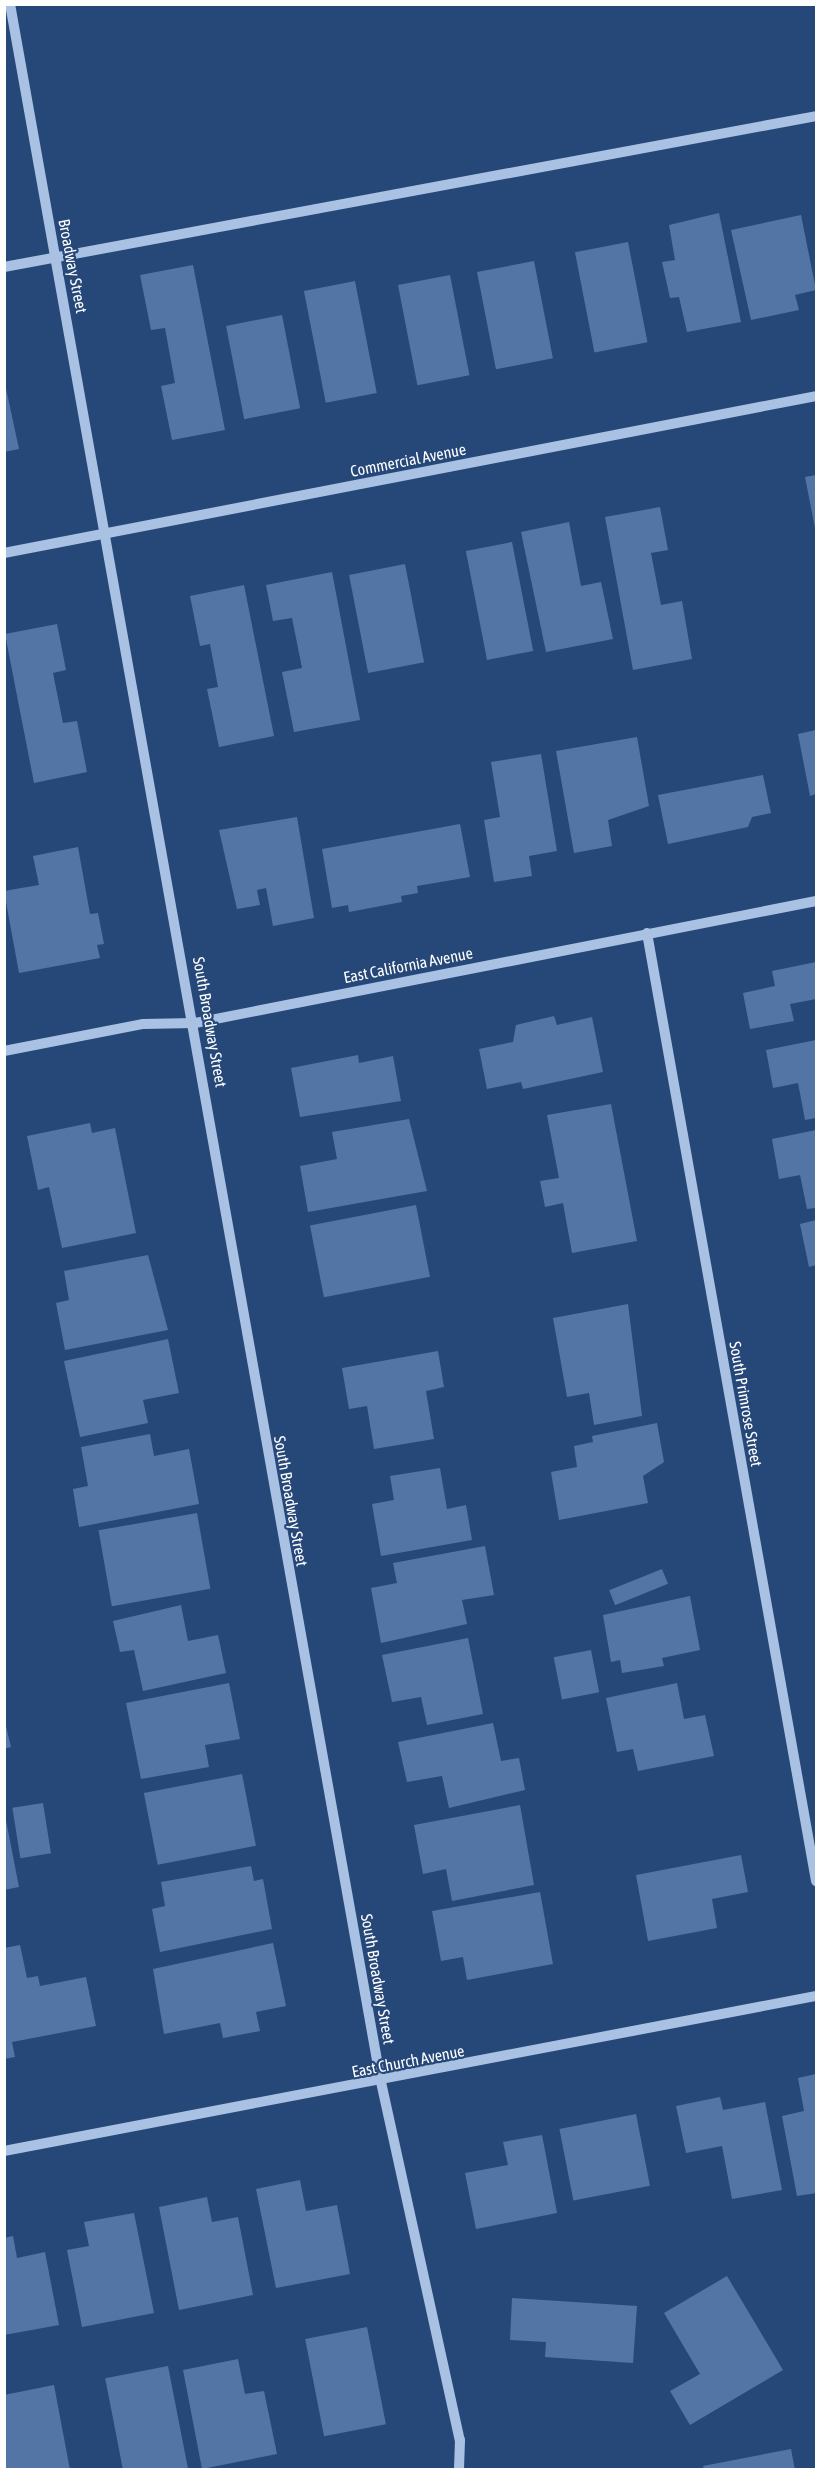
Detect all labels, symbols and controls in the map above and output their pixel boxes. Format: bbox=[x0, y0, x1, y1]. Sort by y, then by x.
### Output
street label: Broadway Street bbox=[54, 217, 92, 315]
street label: Commercial Avenue bbox=[348, 439, 468, 481]
street label: East California Avenue bbox=[342, 943, 474, 987]
street label: South Broadway Street bbox=[189, 955, 231, 1089]
street label: South Primrose Street bbox=[726, 1340, 766, 1468]
street label: South Broadway Street bbox=[270, 1434, 312, 1568]
street label: South Broadway Street bbox=[357, 1912, 399, 2046]
street label: East Church Avenue bbox=[350, 2041, 466, 2081]

